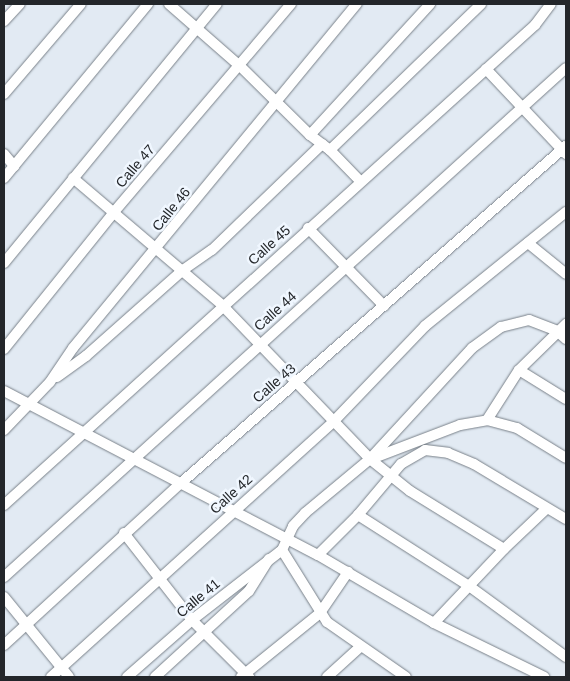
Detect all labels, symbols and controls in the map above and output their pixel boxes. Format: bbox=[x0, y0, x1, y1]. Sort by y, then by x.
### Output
street label: Calle 47 bbox=[112, 141, 158, 191]
street label: Calle 46 bbox=[148, 184, 194, 234]
street label: Calle 45 bbox=[244, 222, 294, 268]
street label: Calle 44 bbox=[250, 288, 300, 334]
street label: Calle 43 bbox=[249, 360, 299, 406]
street label: Calle 42 bbox=[206, 471, 256, 517]
street label: Calle 41 bbox=[173, 575, 223, 621]

